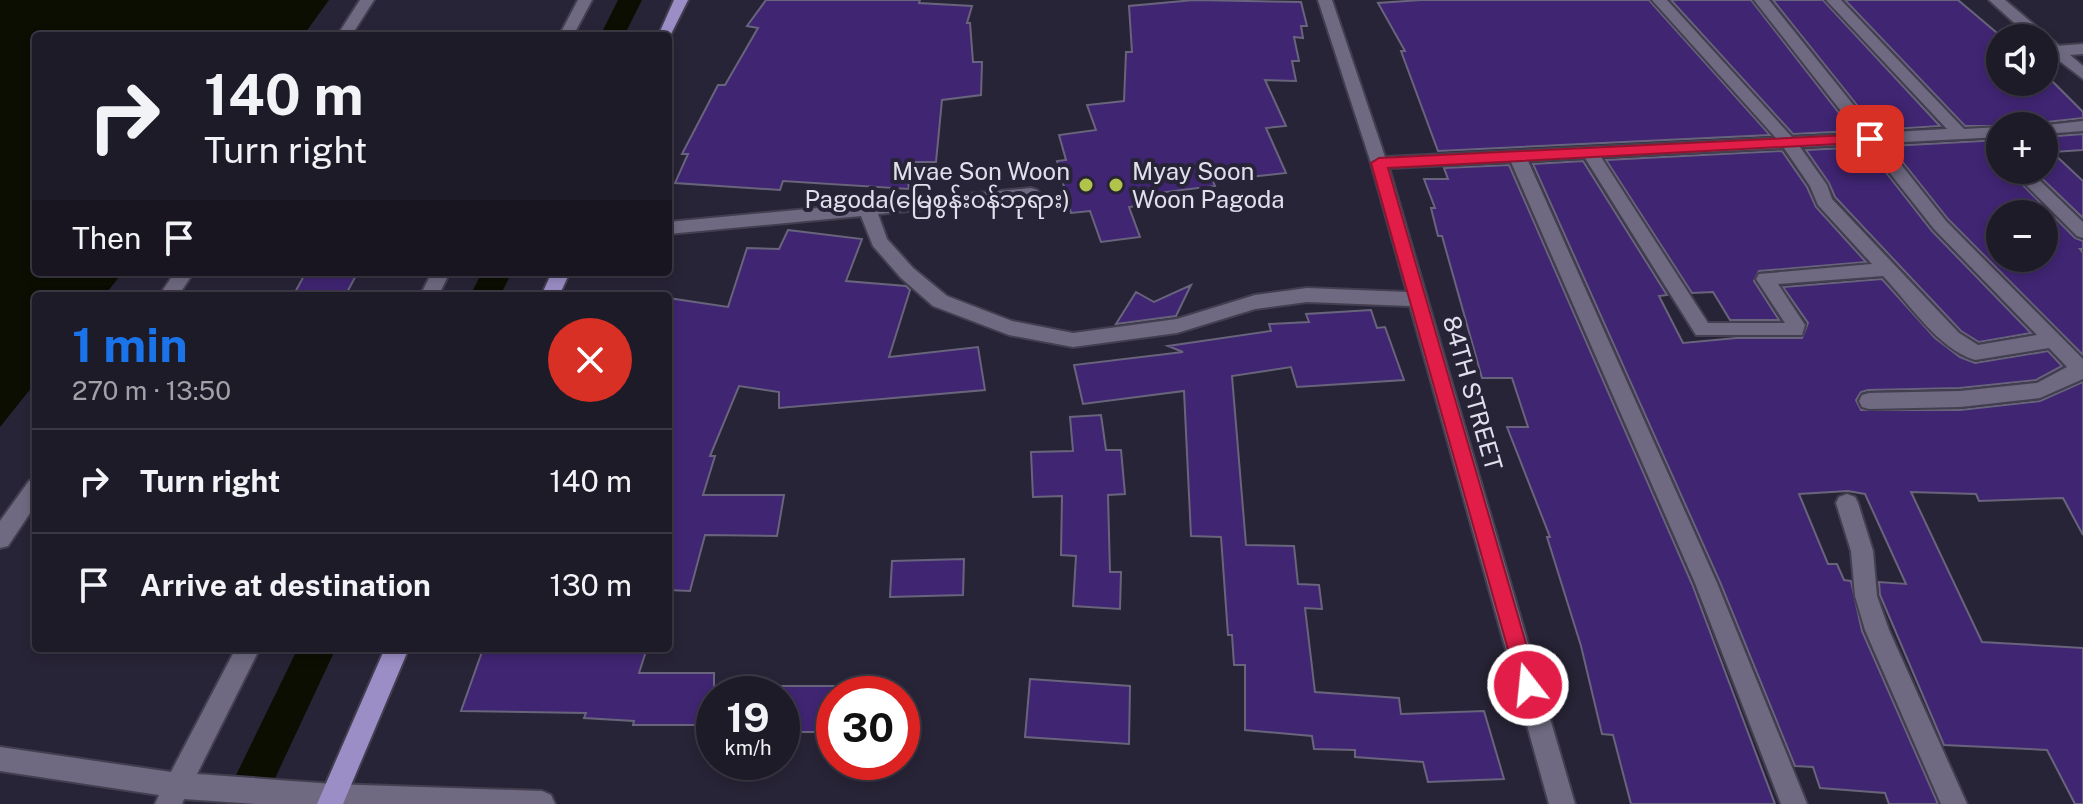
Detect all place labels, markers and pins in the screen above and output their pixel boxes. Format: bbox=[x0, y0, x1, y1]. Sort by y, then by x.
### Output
pin bbox=[1836, 105, 1904, 173]
place label: Myae Son Woon Pagoda(မြေစွန်း၀န်ဘုရား) bbox=[805, 157, 1070, 219]
place label: Myay Soon Woon Pagoda bbox=[1132, 157, 1285, 213]
marker: Myae Son Woon Pagoda(မြေစွန်း၀န်ဘုရား) bbox=[1077, 176, 1095, 194]
marker: Myay Soon Woon Pagoda bbox=[1107, 176, 1125, 194]

